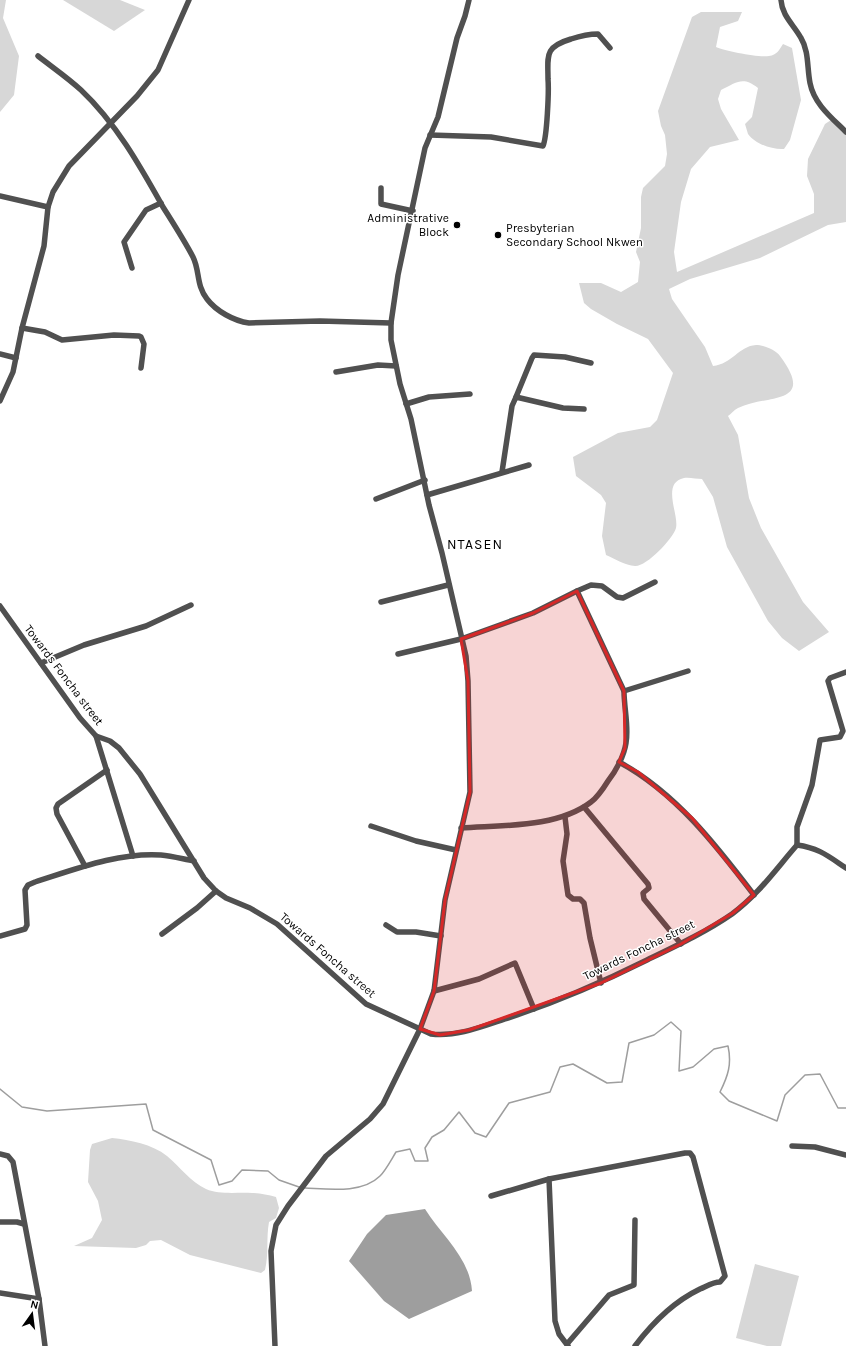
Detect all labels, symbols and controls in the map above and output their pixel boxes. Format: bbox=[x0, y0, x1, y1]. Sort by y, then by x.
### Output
place label: Administrative Block bbox=[367, 211, 449, 239]
marker: Administrative Block bbox=[452, 220, 462, 230]
place label: Presbyterian Secondary School Nkwen bbox=[506, 221, 643, 249]
marker: Presbyterian Secondary School Nkwen bbox=[493, 230, 503, 240]
district label: NTASEN bbox=[447, 536, 503, 553]
street label: Towards Foncha street bbox=[22, 622, 107, 728]
street label: Towards Foncha street bbox=[277, 910, 379, 1001]
street label: Towards Foncha street bbox=[581, 917, 697, 983]
north arrow bbox=[12, 1294, 52, 1334]
text: N bbox=[29, 1298, 40, 1312]

